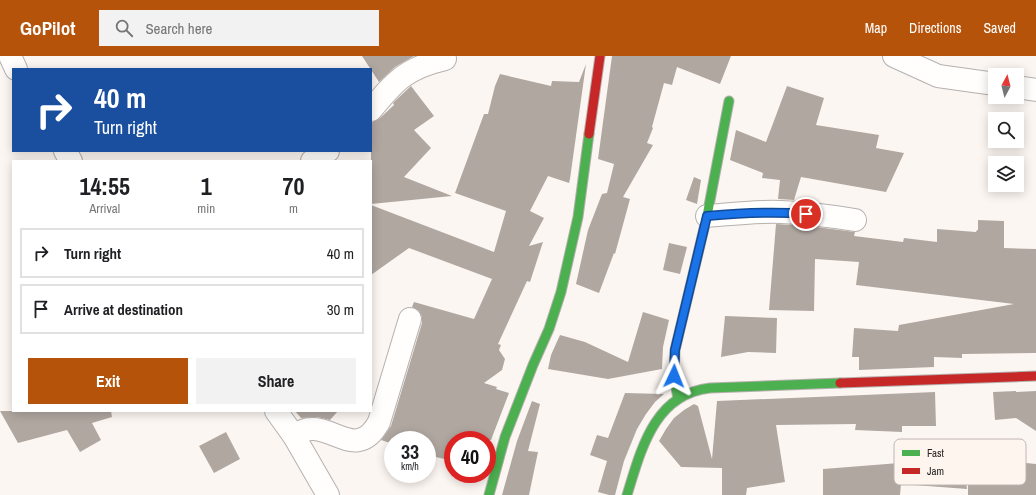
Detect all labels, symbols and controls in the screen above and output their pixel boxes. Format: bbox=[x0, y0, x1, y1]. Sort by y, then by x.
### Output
search box bbox=[99, 10, 379, 46]
text: GoPilot bbox=[20, 15, 75, 41]
icon: search bbox=[113, 17, 135, 39]
text: Search here bbox=[145, 18, 212, 39]
text: Map bbox=[865, 19, 887, 37]
text: Directions bbox=[909, 19, 961, 37]
text: Saved bbox=[983, 19, 1016, 37]
north arrow bbox=[988, 68, 1024, 104]
map controls bbox=[988, 68, 1024, 192]
text: 40 m bbox=[94, 79, 146, 117]
icon: right bbox=[28, 84, 80, 136]
button: search bbox=[988, 112, 1024, 148]
text: Turn right bbox=[94, 115, 157, 140]
button: layers bbox=[988, 156, 1024, 192]
text: 14:55 bbox=[80, 170, 130, 202]
text: 1 bbox=[201, 170, 212, 202]
text: 70 bbox=[283, 170, 305, 202]
pin bbox=[789, 197, 823, 231]
text: Arrival bbox=[89, 200, 120, 217]
text: min bbox=[197, 200, 215, 217]
text: m bbox=[289, 200, 298, 217]
icon: arrive bbox=[795, 203, 817, 225]
icon: right bbox=[30, 242, 52, 264]
text: Turn right bbox=[64, 243, 121, 264]
text: 40 m bbox=[327, 243, 354, 264]
icon: arrive bbox=[30, 298, 52, 320]
text: Arrive at destination bbox=[64, 299, 183, 320]
text: 30 m bbox=[327, 299, 354, 320]
position arrow bbox=[653, 355, 695, 397]
button: Exit bbox=[28, 358, 188, 404]
button: Share bbox=[196, 358, 356, 404]
speed limit sign: 40 bbox=[444, 431, 496, 483]
text: 33 bbox=[401, 438, 419, 465]
legend bbox=[894, 439, 1026, 485]
text: Fast bbox=[927, 446, 945, 460]
text: km/h bbox=[401, 460, 419, 473]
text: Jam bbox=[927, 464, 944, 478]

